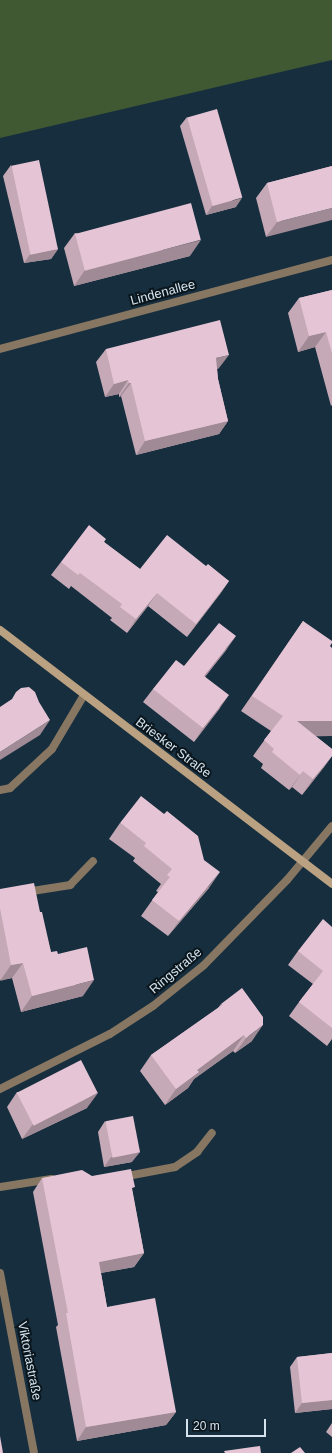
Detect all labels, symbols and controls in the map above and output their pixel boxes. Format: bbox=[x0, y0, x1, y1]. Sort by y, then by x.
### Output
street label: Lindenallee bbox=[129, 277, 197, 309]
street label: Briesker Straße bbox=[132, 715, 214, 781]
street label: Ringstraße bbox=[147, 945, 205, 997]
street label: Viktoriastraße bbox=[14, 1320, 44, 1402]
scale bar bbox=[188, 1411, 268, 1437]
text: 20 m bbox=[193, 1419, 220, 1433]

